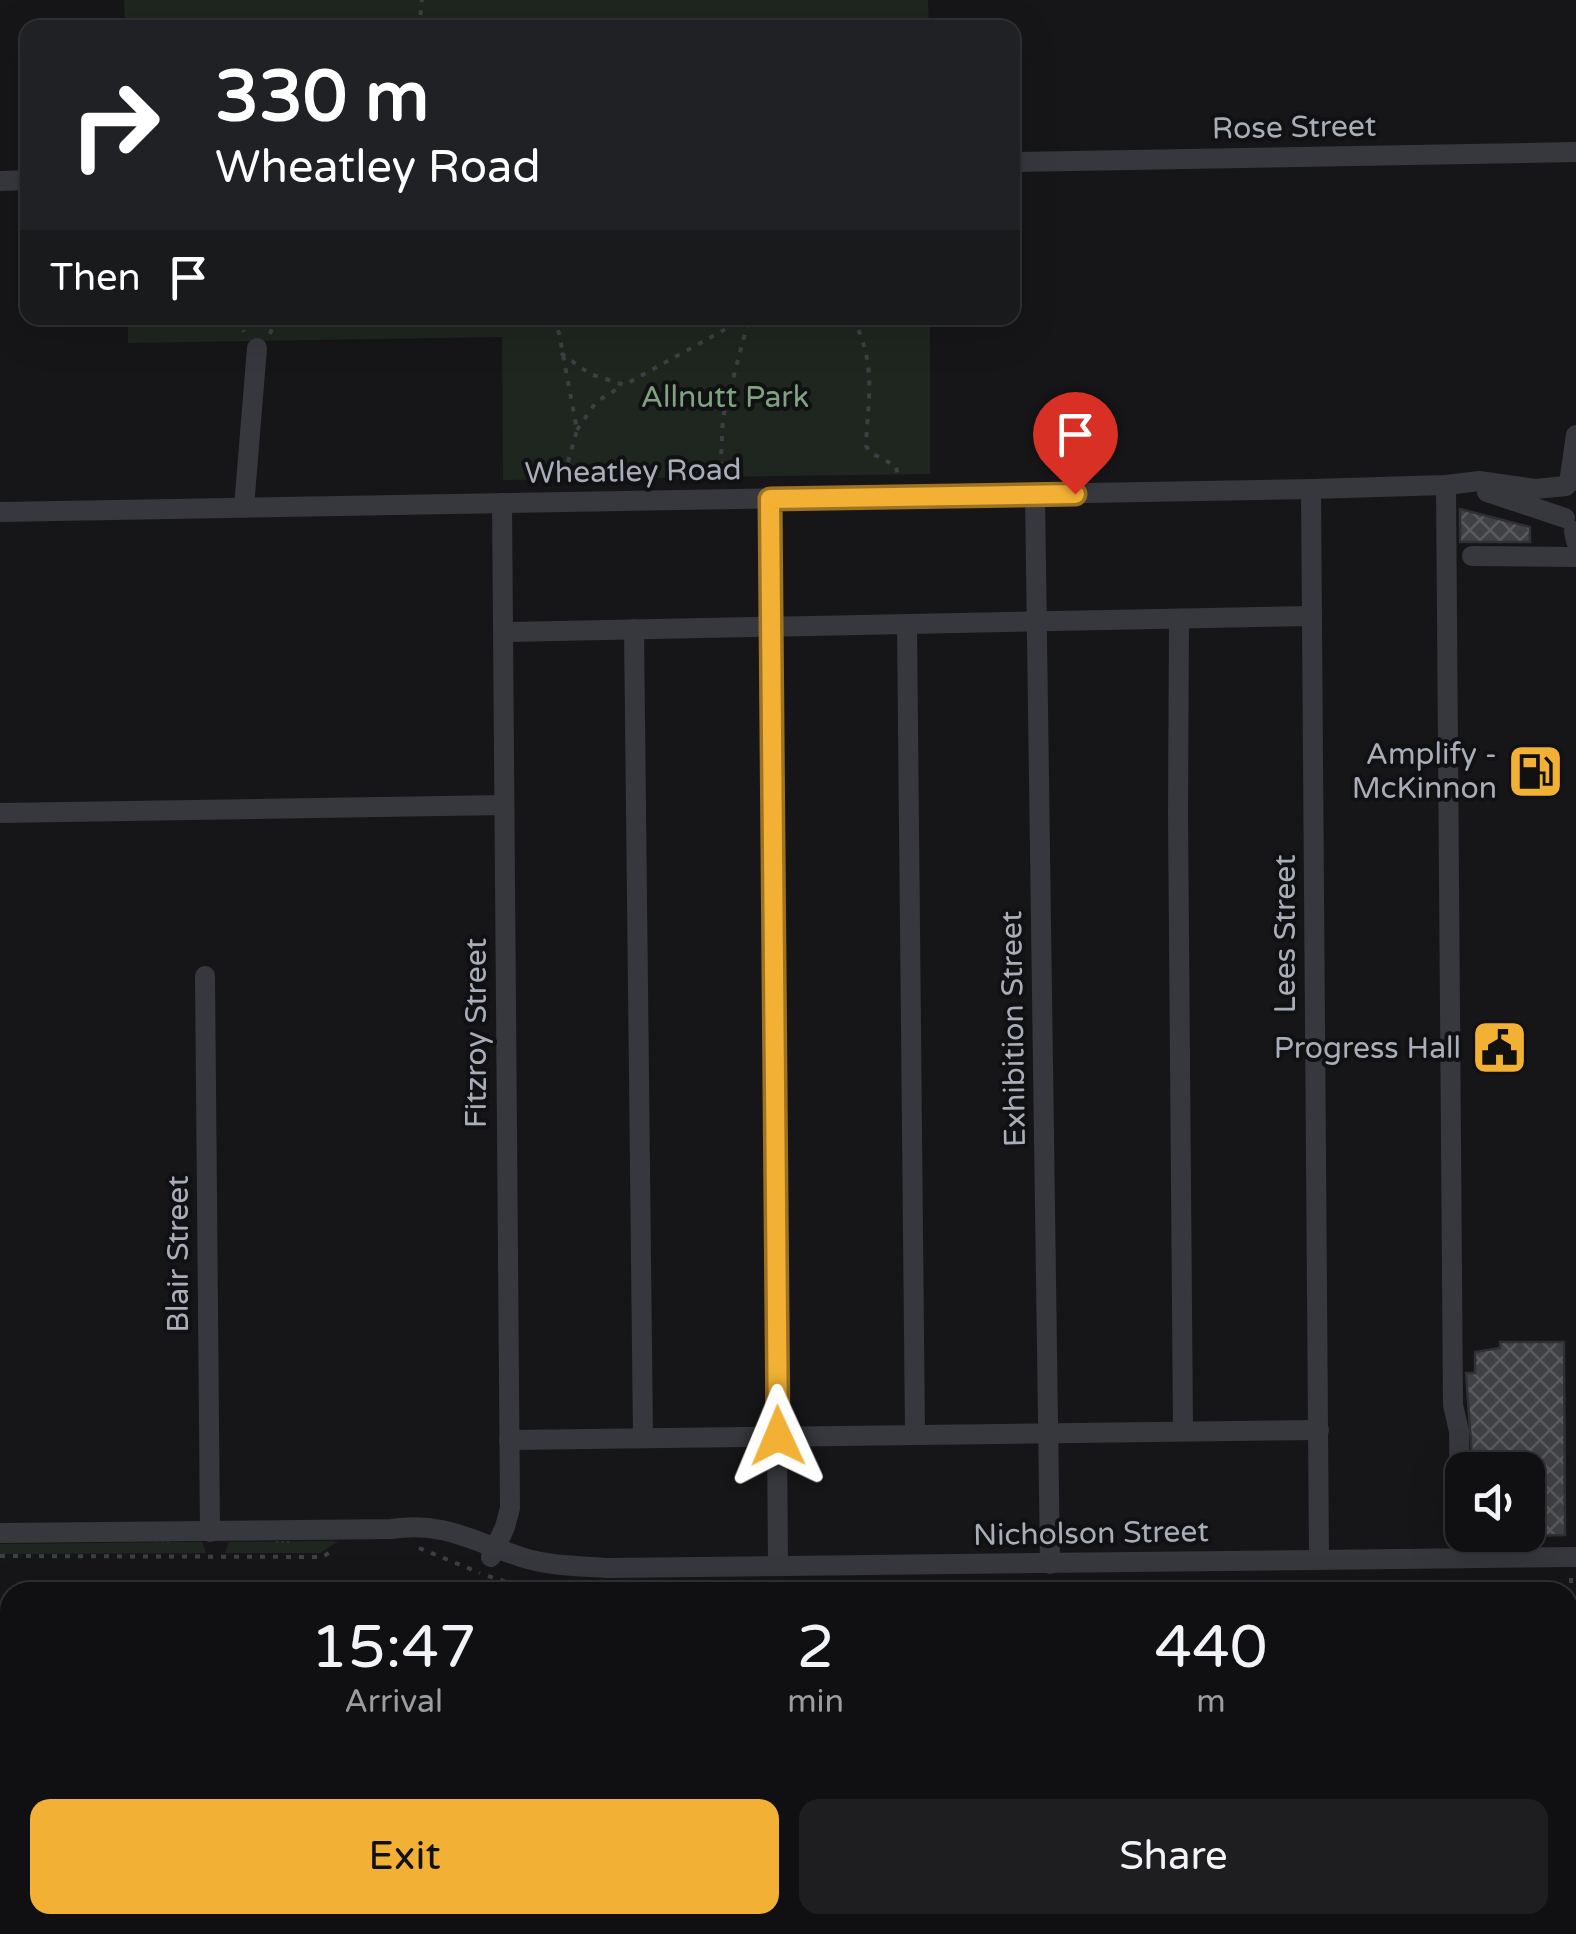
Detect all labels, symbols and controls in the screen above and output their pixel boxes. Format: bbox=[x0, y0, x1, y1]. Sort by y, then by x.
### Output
text: 330 m bbox=[215, 56, 429, 140]
icon: right bbox=[50, 60, 180, 190]
street label: Rose Street bbox=[1211, 108, 1377, 147]
text: Wheatley Road bbox=[215, 141, 541, 195]
icon: arrive bbox=[161, 250, 216, 305]
text: Then bbox=[50, 255, 141, 301]
park label: Allnutt Park bbox=[641, 379, 809, 416]
pin bbox=[1033, 392, 1118, 495]
icon: arrive bbox=[1048, 407, 1103, 462]
street label: Wheatley Road bbox=[524, 451, 742, 492]
place label: Amplify - McKinnon bbox=[1352, 736, 1497, 807]
fuel station icon: Amplify - McKinnon bbox=[1506, 741, 1566, 801]
street label: Lees Street bbox=[1267, 854, 1304, 1014]
street label: Exhibition Street bbox=[993, 910, 1034, 1148]
street label: Fitzroy Street bbox=[458, 938, 495, 1128]
public building icon: Progress Hall bbox=[1470, 1018, 1530, 1078]
place label: Progress Hall bbox=[1274, 1030, 1461, 1067]
street label: Blair Street bbox=[160, 1175, 197, 1333]
position arrow bbox=[726, 1384, 830, 1488]
map controls bbox=[1445, 1452, 1545, 1552]
button: sound bbox=[1445, 1452, 1545, 1552]
street label: Nicholson Street bbox=[973, 1513, 1209, 1554]
text: 15:47 bbox=[310, 1612, 477, 1684]
text: 2 bbox=[797, 1612, 834, 1684]
text: 440 bbox=[1154, 1612, 1268, 1684]
text: Arrival bbox=[344, 1683, 443, 1721]
text: min bbox=[787, 1683, 844, 1721]
text: m bbox=[1196, 1683, 1226, 1721]
button: Exit bbox=[30, 1799, 779, 1914]
button: Share bbox=[799, 1799, 1548, 1914]

